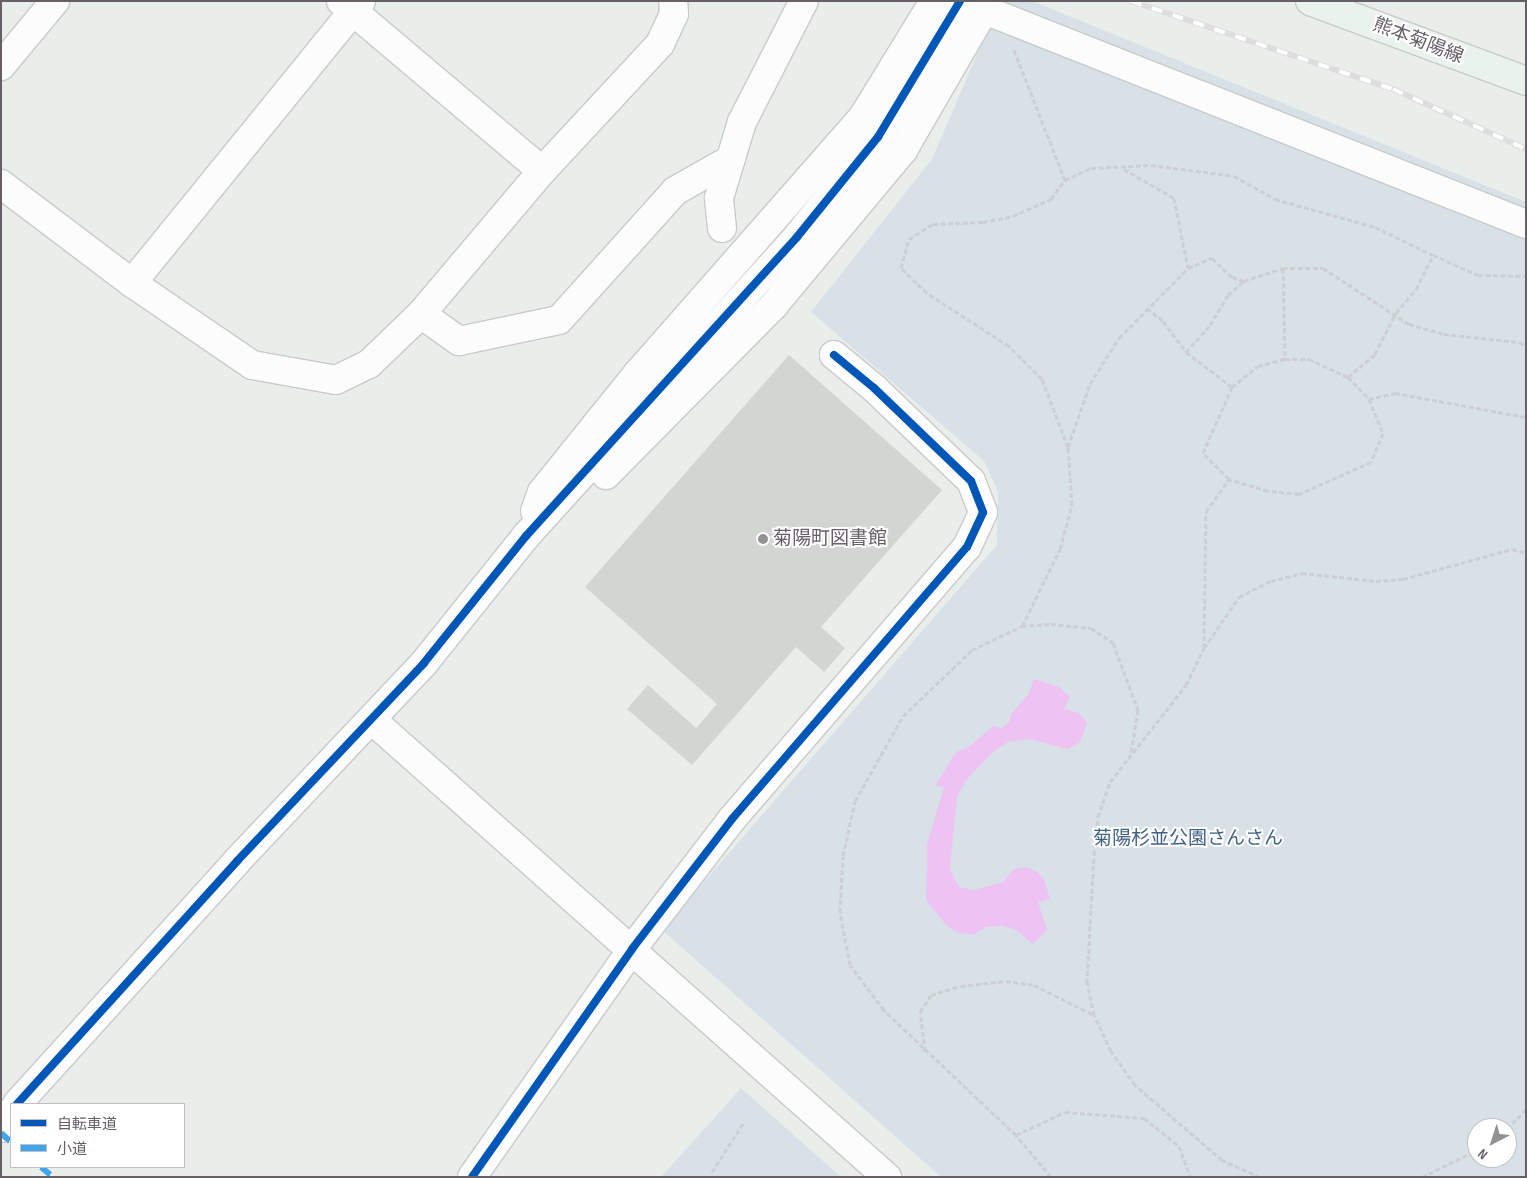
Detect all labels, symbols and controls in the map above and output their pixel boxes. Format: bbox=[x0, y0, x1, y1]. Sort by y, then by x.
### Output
street label: 熊本菊陽線 bbox=[1370, 13, 1466, 69]
place label: 菊陽町図書館 bbox=[773, 528, 887, 550]
marker: 菊陽町図書館 bbox=[757, 533, 769, 545]
park label: 菊陽杉並公園さんさん bbox=[1093, 828, 1283, 850]
legend bbox=[10, 1103, 185, 1168]
text: 自転車道 bbox=[57, 1115, 117, 1134]
north arrow bbox=[1467, 1118, 1517, 1168]
text: 小道 bbox=[57, 1140, 87, 1159]
text: N bbox=[1474, 1145, 1491, 1163]

